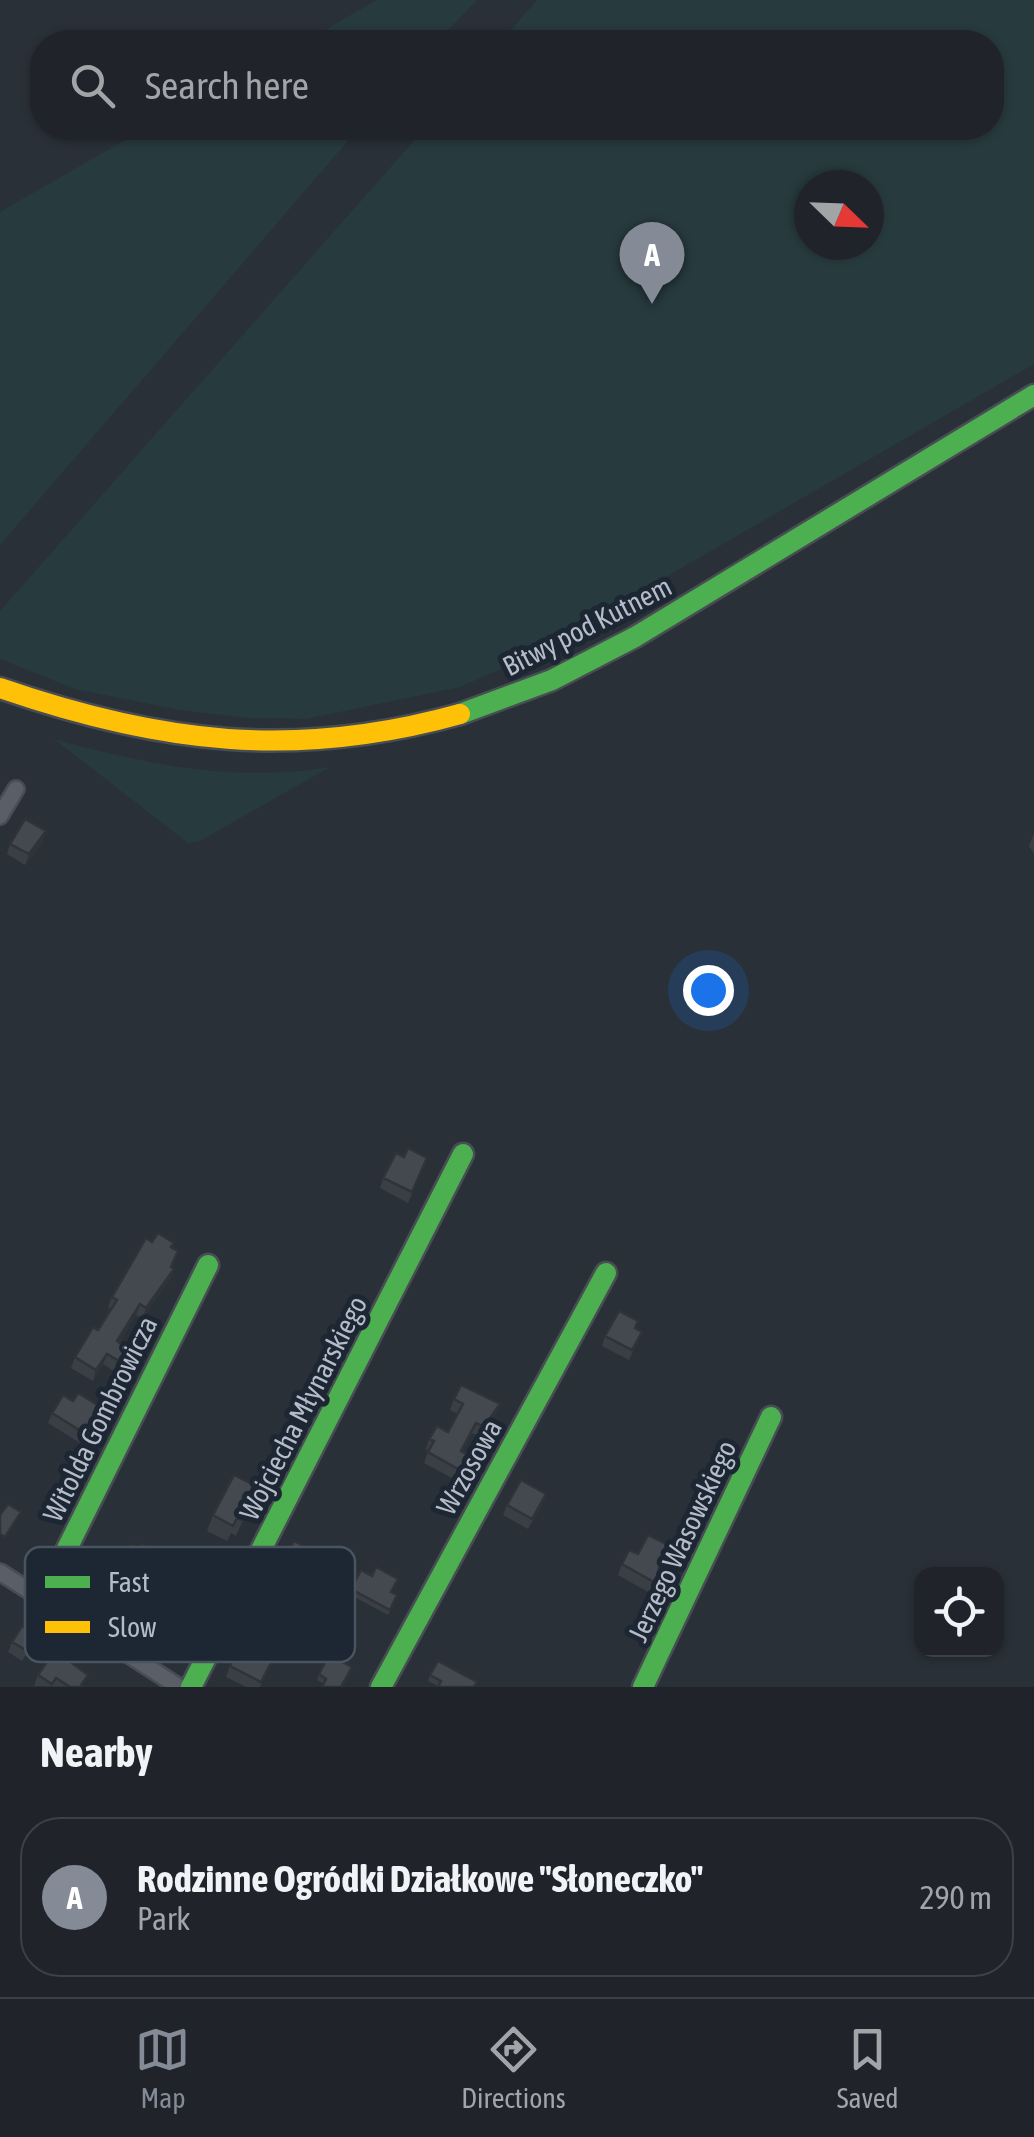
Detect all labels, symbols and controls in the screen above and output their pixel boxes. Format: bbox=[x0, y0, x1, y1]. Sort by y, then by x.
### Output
search box bbox=[30, 30, 1004, 140]
icon: search bbox=[65, 58, 120, 113]
text: Search here bbox=[145, 64, 309, 107]
north arrow bbox=[794, 170, 884, 260]
pin: A bbox=[620, 222, 684, 304]
street label: Bitwy pod Kutnem bbox=[497, 570, 677, 682]
your location bbox=[683, 965, 734, 1016]
street label: Wojciecha Młynarskiego bbox=[233, 1291, 373, 1525]
street label: Witolda Gombrowicza bbox=[36, 1311, 164, 1527]
street label: Wrzosowa bbox=[430, 1414, 508, 1520]
street label: Jerzego Wasowskiego bbox=[621, 1435, 743, 1647]
legend bbox=[25, 1547, 355, 1662]
text: Fast bbox=[108, 1566, 150, 1598]
map controls bbox=[914, 1567, 1004, 1657]
button: locate bbox=[914, 1567, 1004, 1657]
text: Slow bbox=[108, 1611, 157, 1643]
text: Nearby bbox=[40, 1728, 153, 1776]
text: Rodzinne Ogródki Działkowe "Słoneczko" bbox=[137, 1857, 703, 1900]
text: A bbox=[67, 1879, 82, 1916]
text: 290 m bbox=[919, 1879, 992, 1916]
text: Park bbox=[137, 1900, 190, 1937]
tab: Map bbox=[135, 2022, 190, 2114]
tab: Directions bbox=[461, 2022, 566, 2114]
tab: Saved bbox=[837, 2022, 899, 2114]

